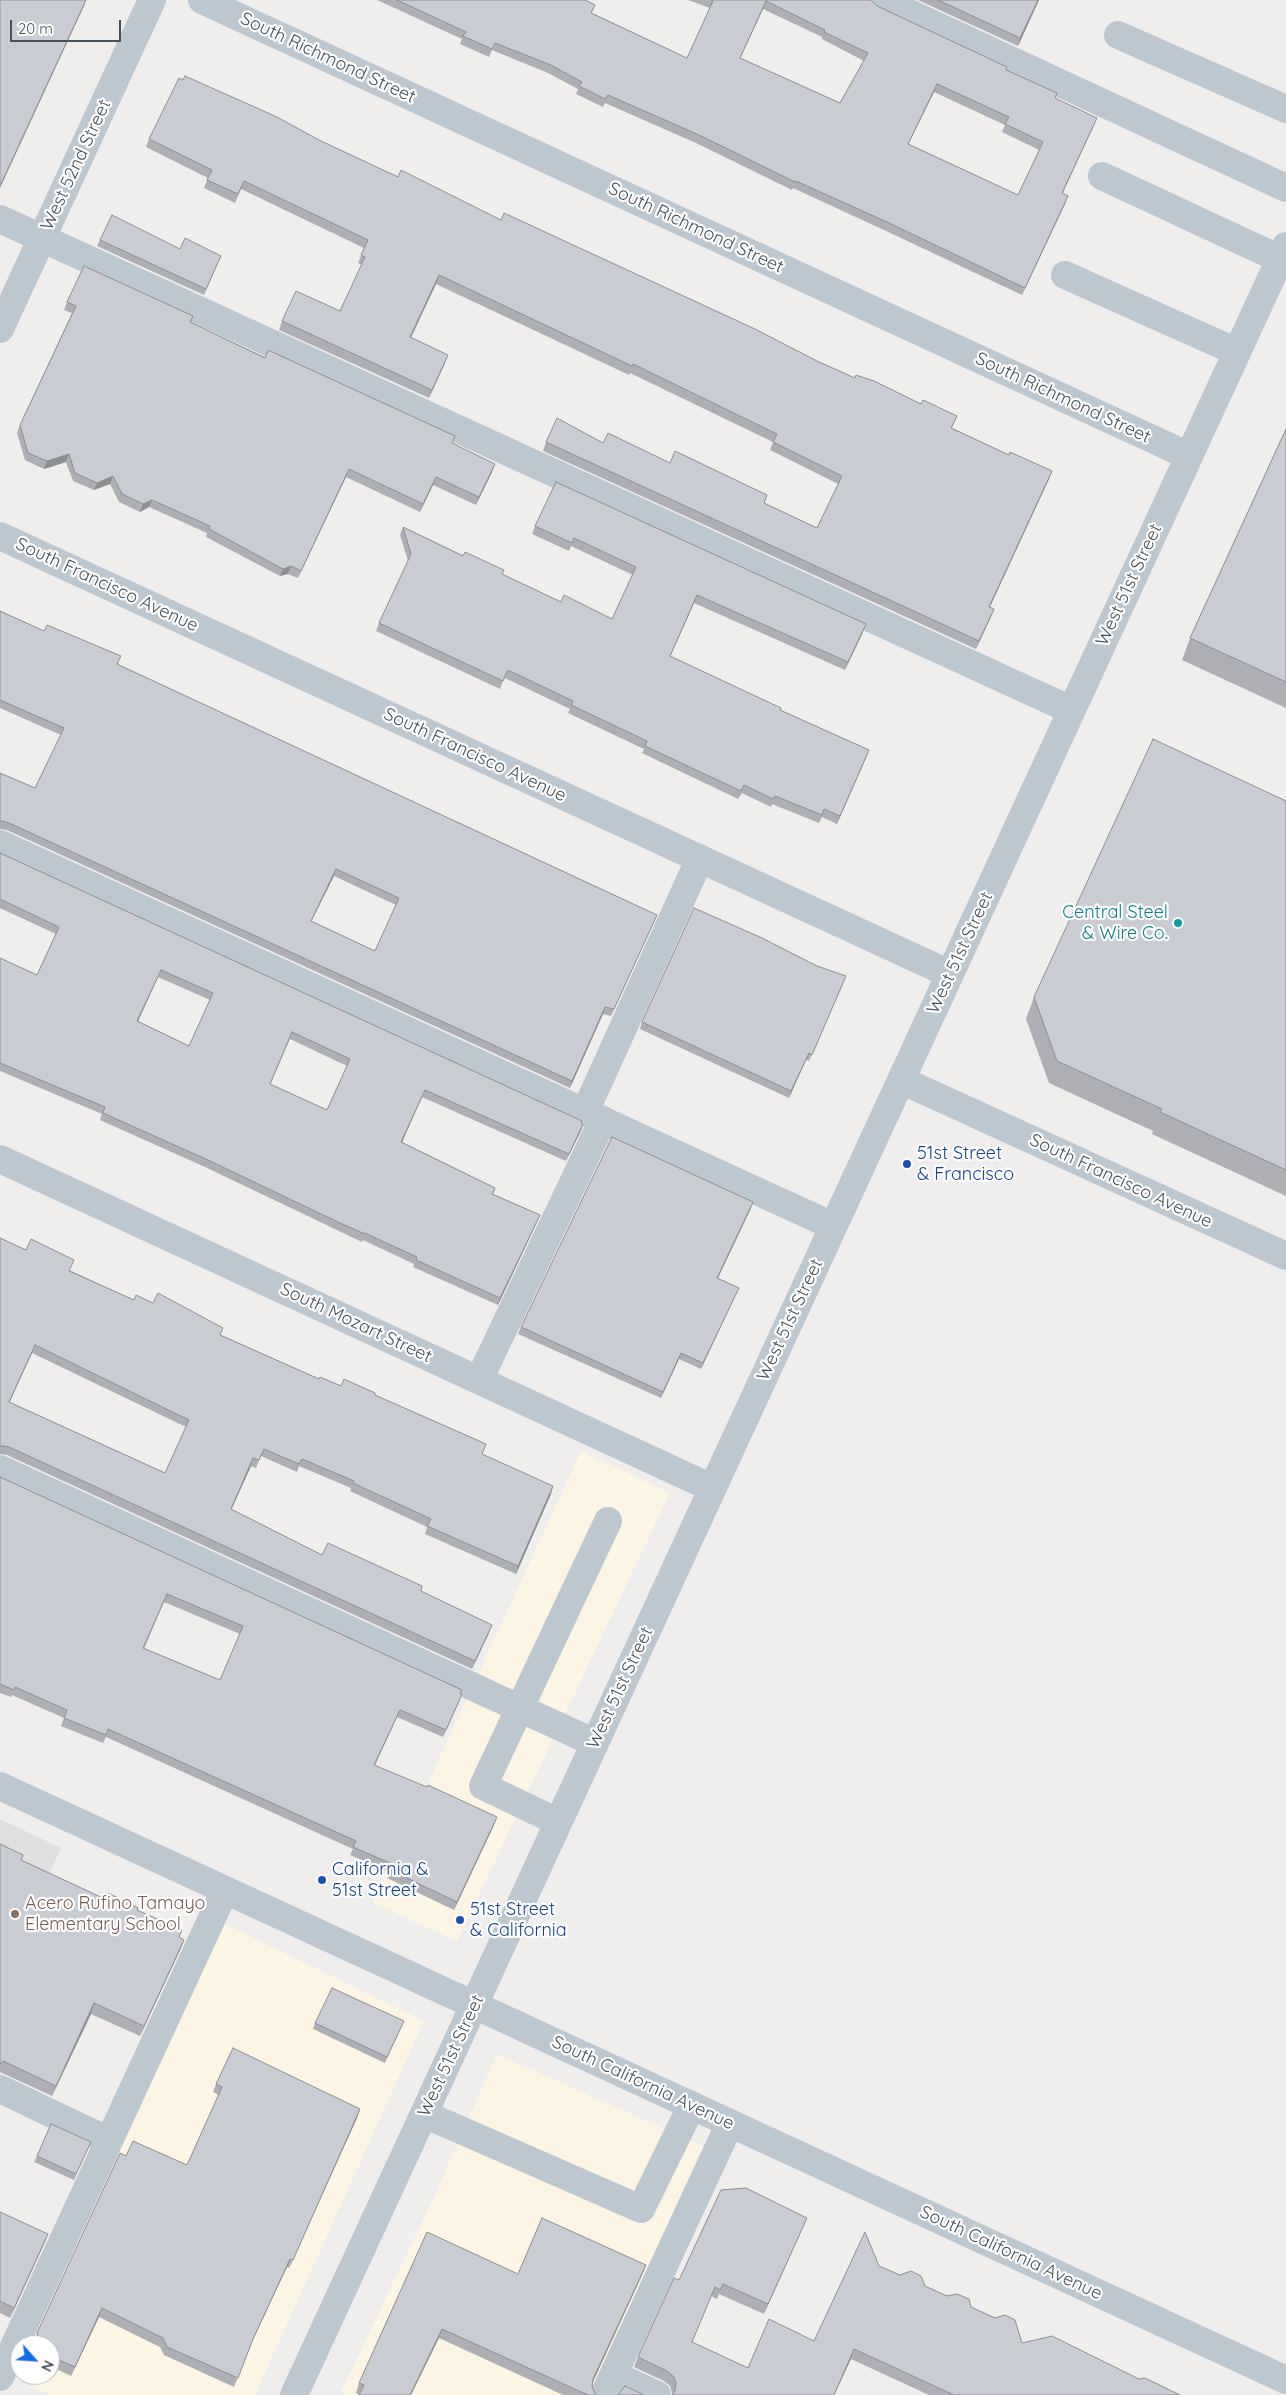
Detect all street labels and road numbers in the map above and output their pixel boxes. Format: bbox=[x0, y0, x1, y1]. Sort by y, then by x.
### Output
street label: South Richmond Street bbox=[237, 8, 419, 108]
street label: West 52nd Street bbox=[36, 96, 116, 234]
street label: South Richmond Street bbox=[605, 178, 787, 278]
street label: South Richmond Street bbox=[972, 348, 1154, 448]
street label: West 51st Street bbox=[1091, 521, 1167, 649]
street label: South Francisco Avenue bbox=[12, 533, 202, 637]
street label: South Francisco Avenue bbox=[380, 703, 570, 807]
street label: West 51st Street bbox=[922, 889, 998, 1017]
street label: South Francisco Avenue bbox=[1026, 1129, 1216, 1233]
street label: West 51st Street bbox=[752, 1256, 828, 1384]
street label: South Mozart Street bbox=[277, 1278, 435, 1368]
street label: West 51st Street bbox=[582, 1624, 658, 1752]
street label: West 51st Street bbox=[413, 1992, 489, 2120]
street label: South California Avenue bbox=[549, 2031, 737, 2135]
street label: South California Avenue bbox=[917, 2201, 1105, 2305]

